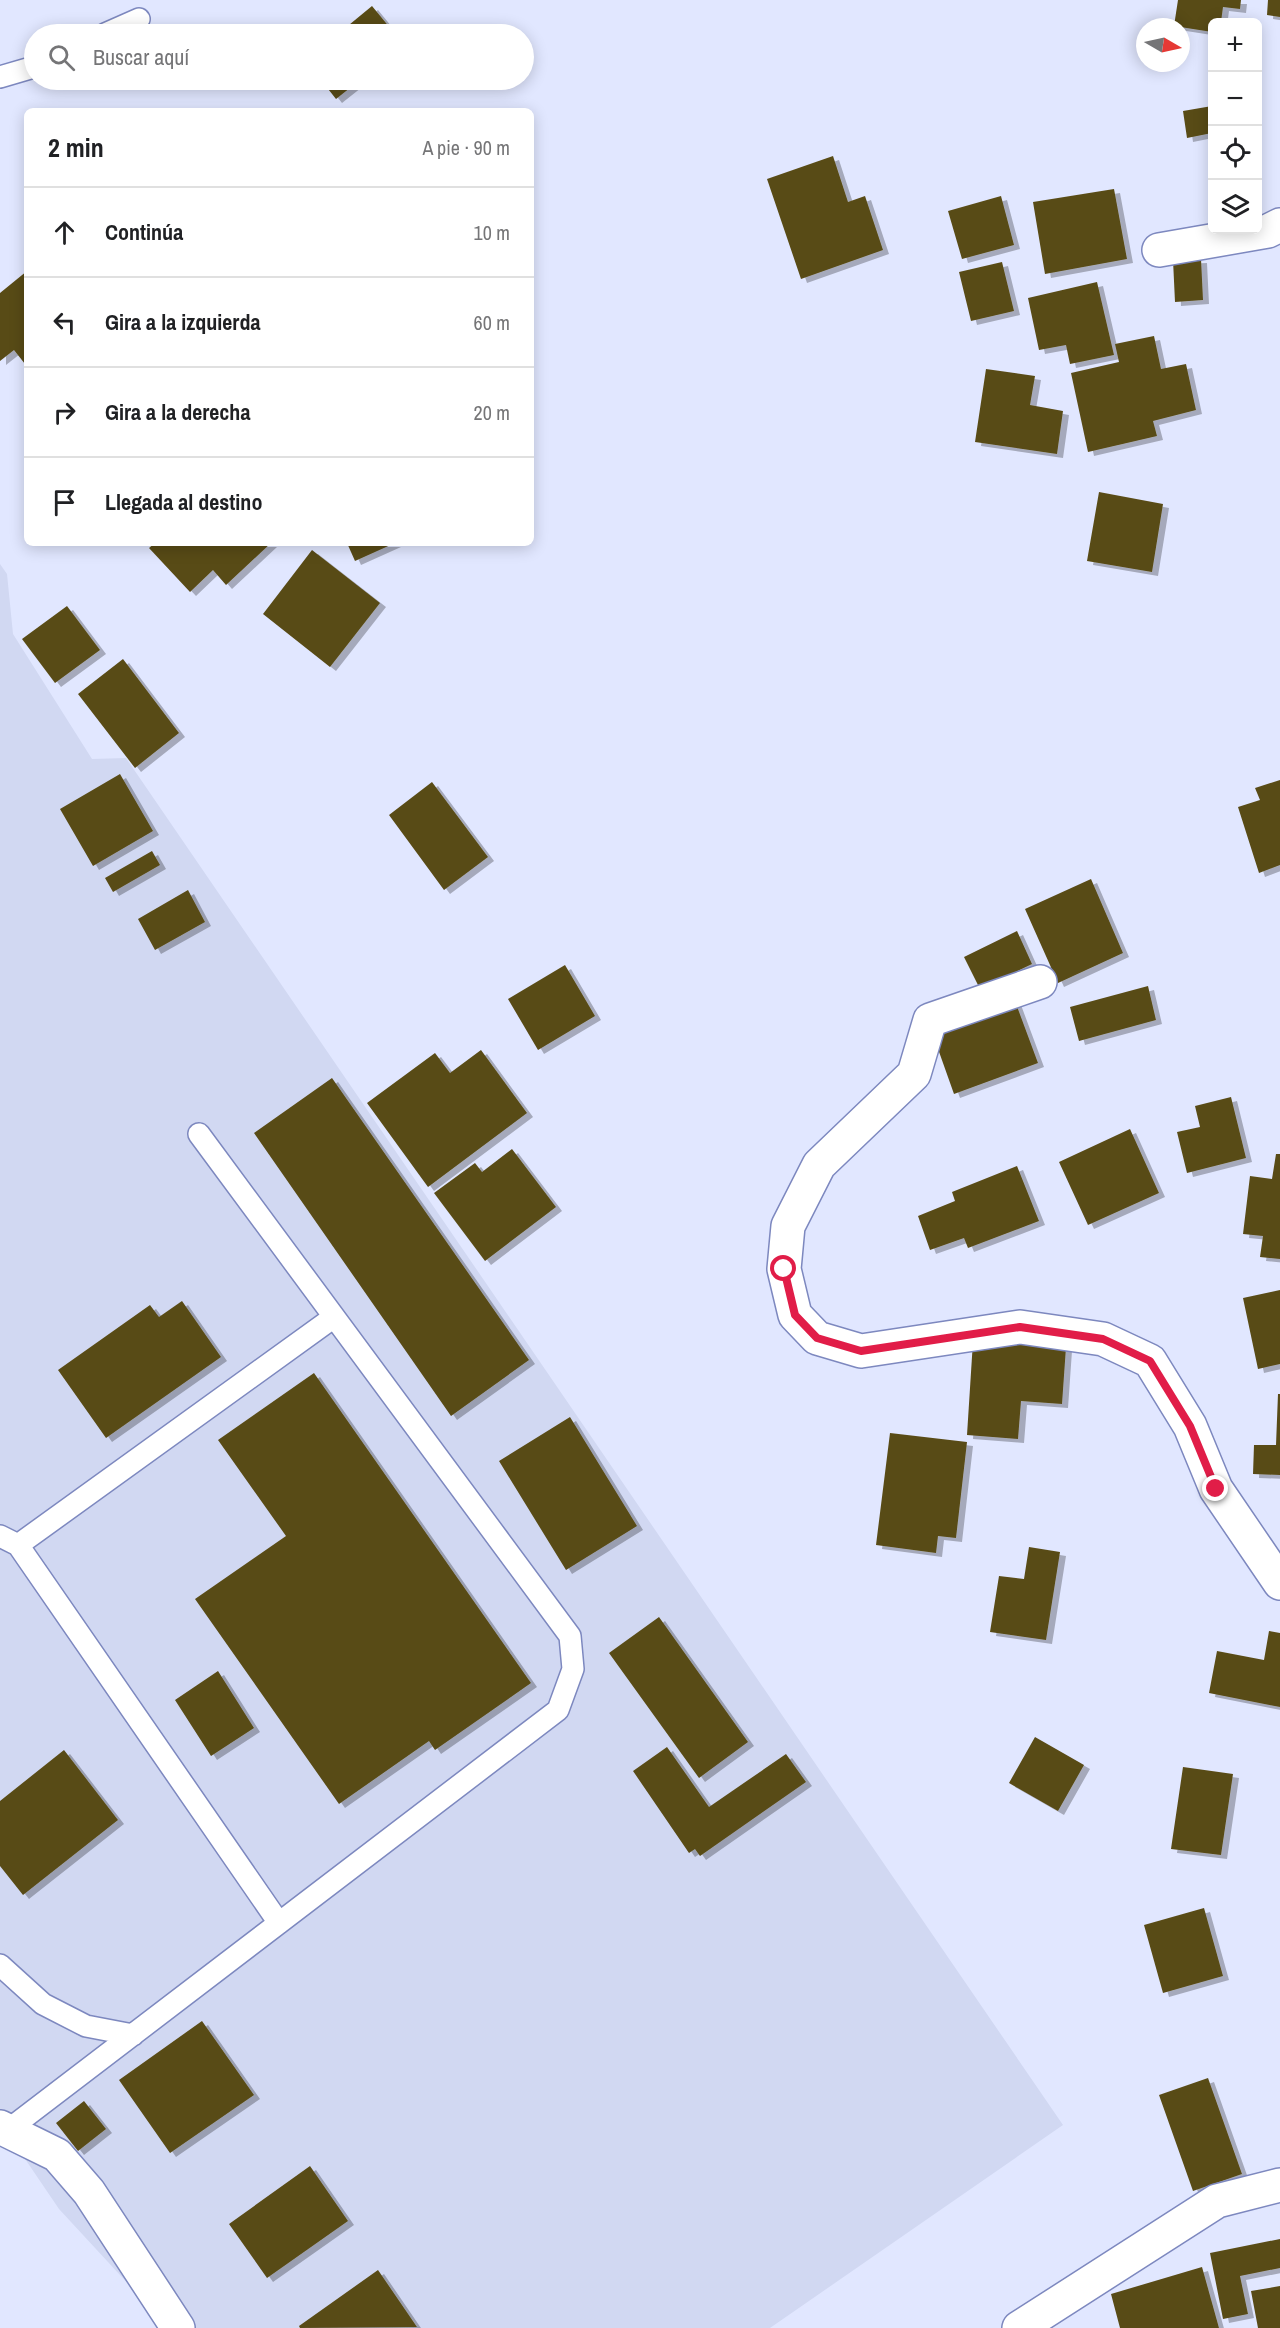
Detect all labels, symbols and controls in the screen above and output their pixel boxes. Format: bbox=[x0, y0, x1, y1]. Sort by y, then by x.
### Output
north arrow bbox=[1136, 18, 1190, 72]
map controls bbox=[1208, 18, 1262, 234]
button: + bbox=[1208, 18, 1262, 72]
search box bbox=[24, 24, 534, 90]
icon: search bbox=[45, 41, 78, 74]
text: Buscar aquí bbox=[93, 42, 189, 72]
button: − bbox=[1208, 72, 1262, 126]
button: locate bbox=[1208, 126, 1262, 180]
text: 2 min bbox=[48, 130, 104, 165]
text: A pie · 90 m bbox=[422, 134, 510, 161]
button: layers bbox=[1208, 180, 1262, 234]
icon: ahead bbox=[48, 216, 81, 249]
text: Continúa bbox=[105, 217, 183, 247]
text: 10 m bbox=[474, 219, 510, 246]
icon: left bbox=[48, 306, 81, 339]
text: Gira a la izquierda bbox=[105, 307, 260, 337]
text: 60 m bbox=[474, 309, 510, 336]
icon: right bbox=[48, 396, 81, 429]
text: Gira a la derecha bbox=[105, 397, 250, 427]
text: 20 m bbox=[474, 399, 510, 426]
icon: arrive bbox=[48, 486, 81, 519]
text: Llegada al destino bbox=[105, 487, 262, 517]
route start bbox=[770, 1255, 796, 1281]
route end bbox=[1202, 1475, 1228, 1501]

